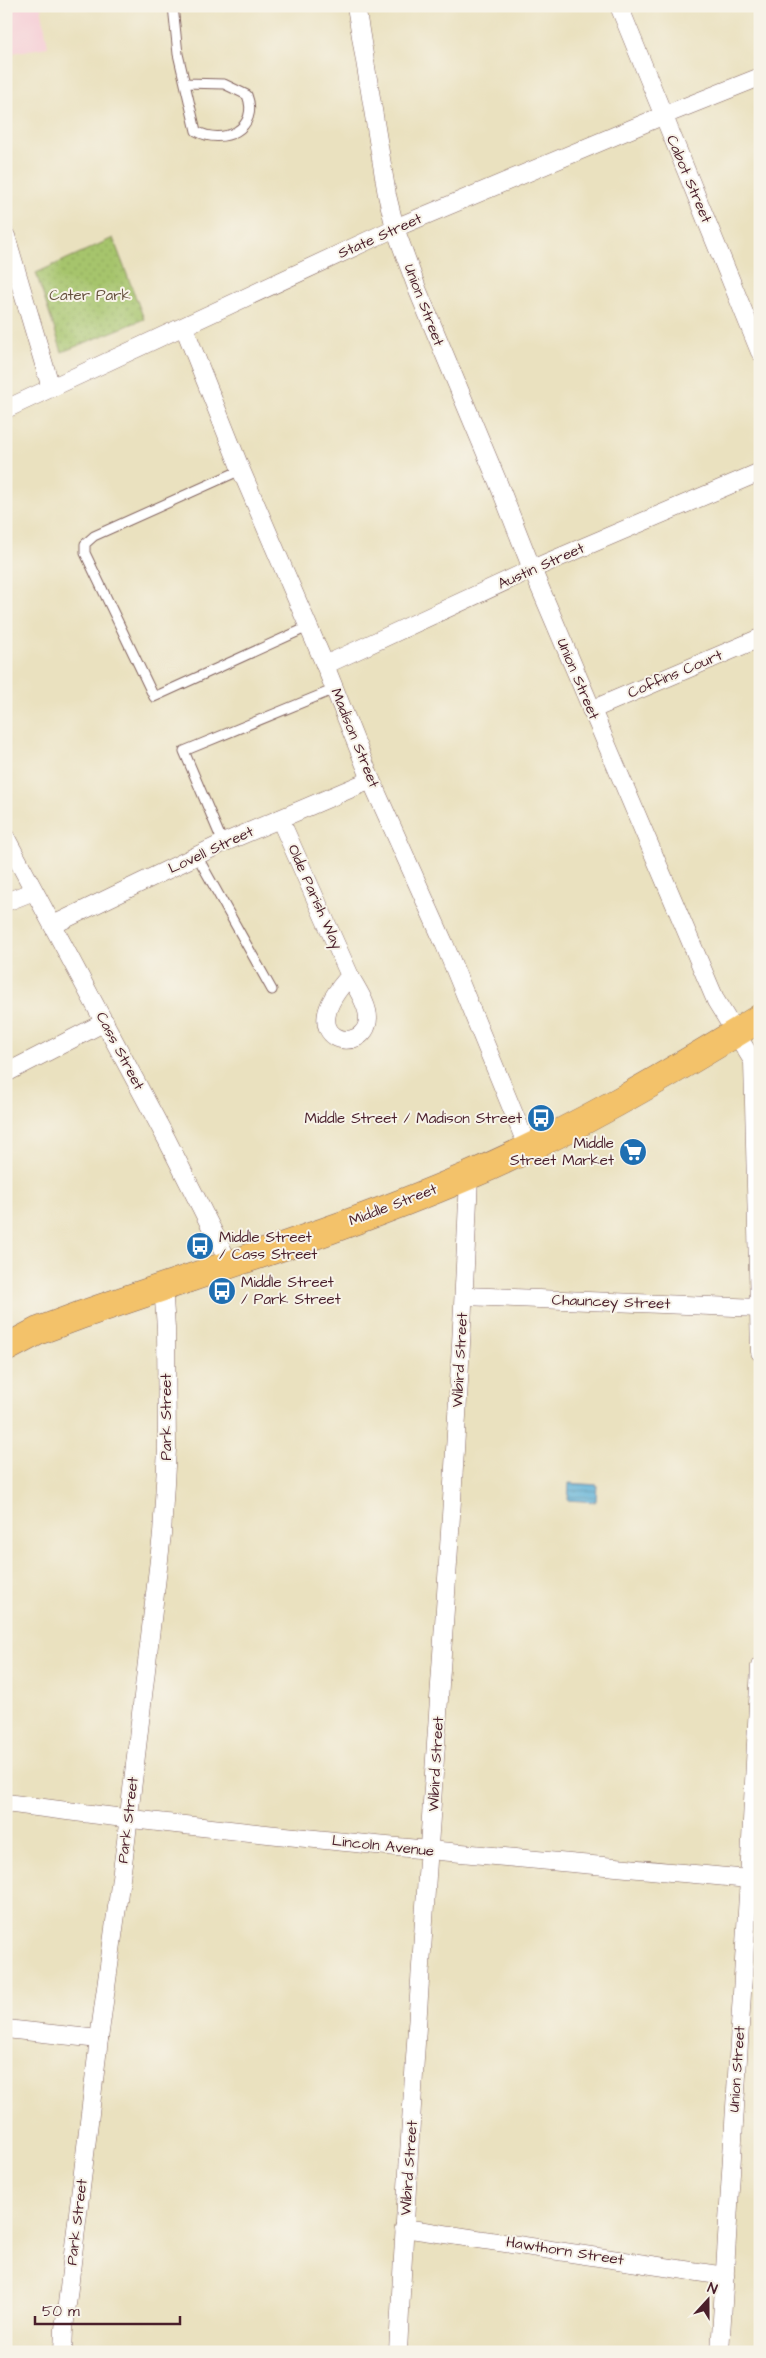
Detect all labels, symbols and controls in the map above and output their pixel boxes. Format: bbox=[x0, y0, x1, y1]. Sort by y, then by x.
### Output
street label: Cabot Street bbox=[661, 132, 717, 226]
street label: State Street bbox=[335, 208, 425, 264]
street label: Union Street bbox=[399, 261, 449, 349]
park label: Cater Park bbox=[49, 285, 131, 306]
street label: Austin Street bbox=[494, 538, 588, 594]
street label: Union Street bbox=[551, 635, 605, 723]
street label: Coffins Court bbox=[624, 645, 726, 703]
street label: Madison Street bbox=[325, 685, 385, 791]
street label: Lovell Street bbox=[165, 821, 257, 879]
street label: Olde Parish Way bbox=[282, 841, 348, 953]
street label: Cass Street bbox=[91, 1008, 149, 1094]
bus stop icon: Middle Street / Madison Street bbox=[526, 1103, 556, 1133]
place label: Middle Street / Madison Street bbox=[305, 1108, 522, 1129]
place label: Middle Street Market bbox=[510, 1133, 614, 1171]
supermarket icon: Middle Street Market bbox=[618, 1137, 648, 1167]
street label: Middle Street bbox=[346, 1179, 440, 1231]
place label: Middle Street / Cass Street bbox=[219, 1227, 317, 1265]
bus stop icon: Middle Street / Cass Street bbox=[185, 1231, 215, 1261]
place label: Middle Street / Park Street bbox=[241, 1272, 341, 1310]
bus stop icon: Middle Street / Park Street bbox=[207, 1276, 237, 1306]
street label: Chauncey Street bbox=[551, 1289, 671, 1316]
street label: Wibird Street bbox=[447, 1312, 473, 1408]
street label: Park Street bbox=[156, 1374, 177, 1460]
street label: Wibird Street bbox=[423, 1716, 449, 1812]
street label: Park Street bbox=[112, 1776, 144, 1864]
street label: Lincoln Avenue bbox=[331, 1830, 435, 1862]
street label: Union Street bbox=[724, 2025, 750, 2113]
street label: Wibird Street bbox=[395, 2120, 423, 2216]
street label: Park Street bbox=[61, 2178, 93, 2266]
street label: Hawthorn Street bbox=[505, 2231, 625, 2271]
north arrow bbox=[684, 2276, 734, 2326]
text: N bbox=[705, 2278, 720, 2300]
scale bar bbox=[35, 2293, 180, 2325]
text: 50 m bbox=[42, 2301, 80, 2322]

